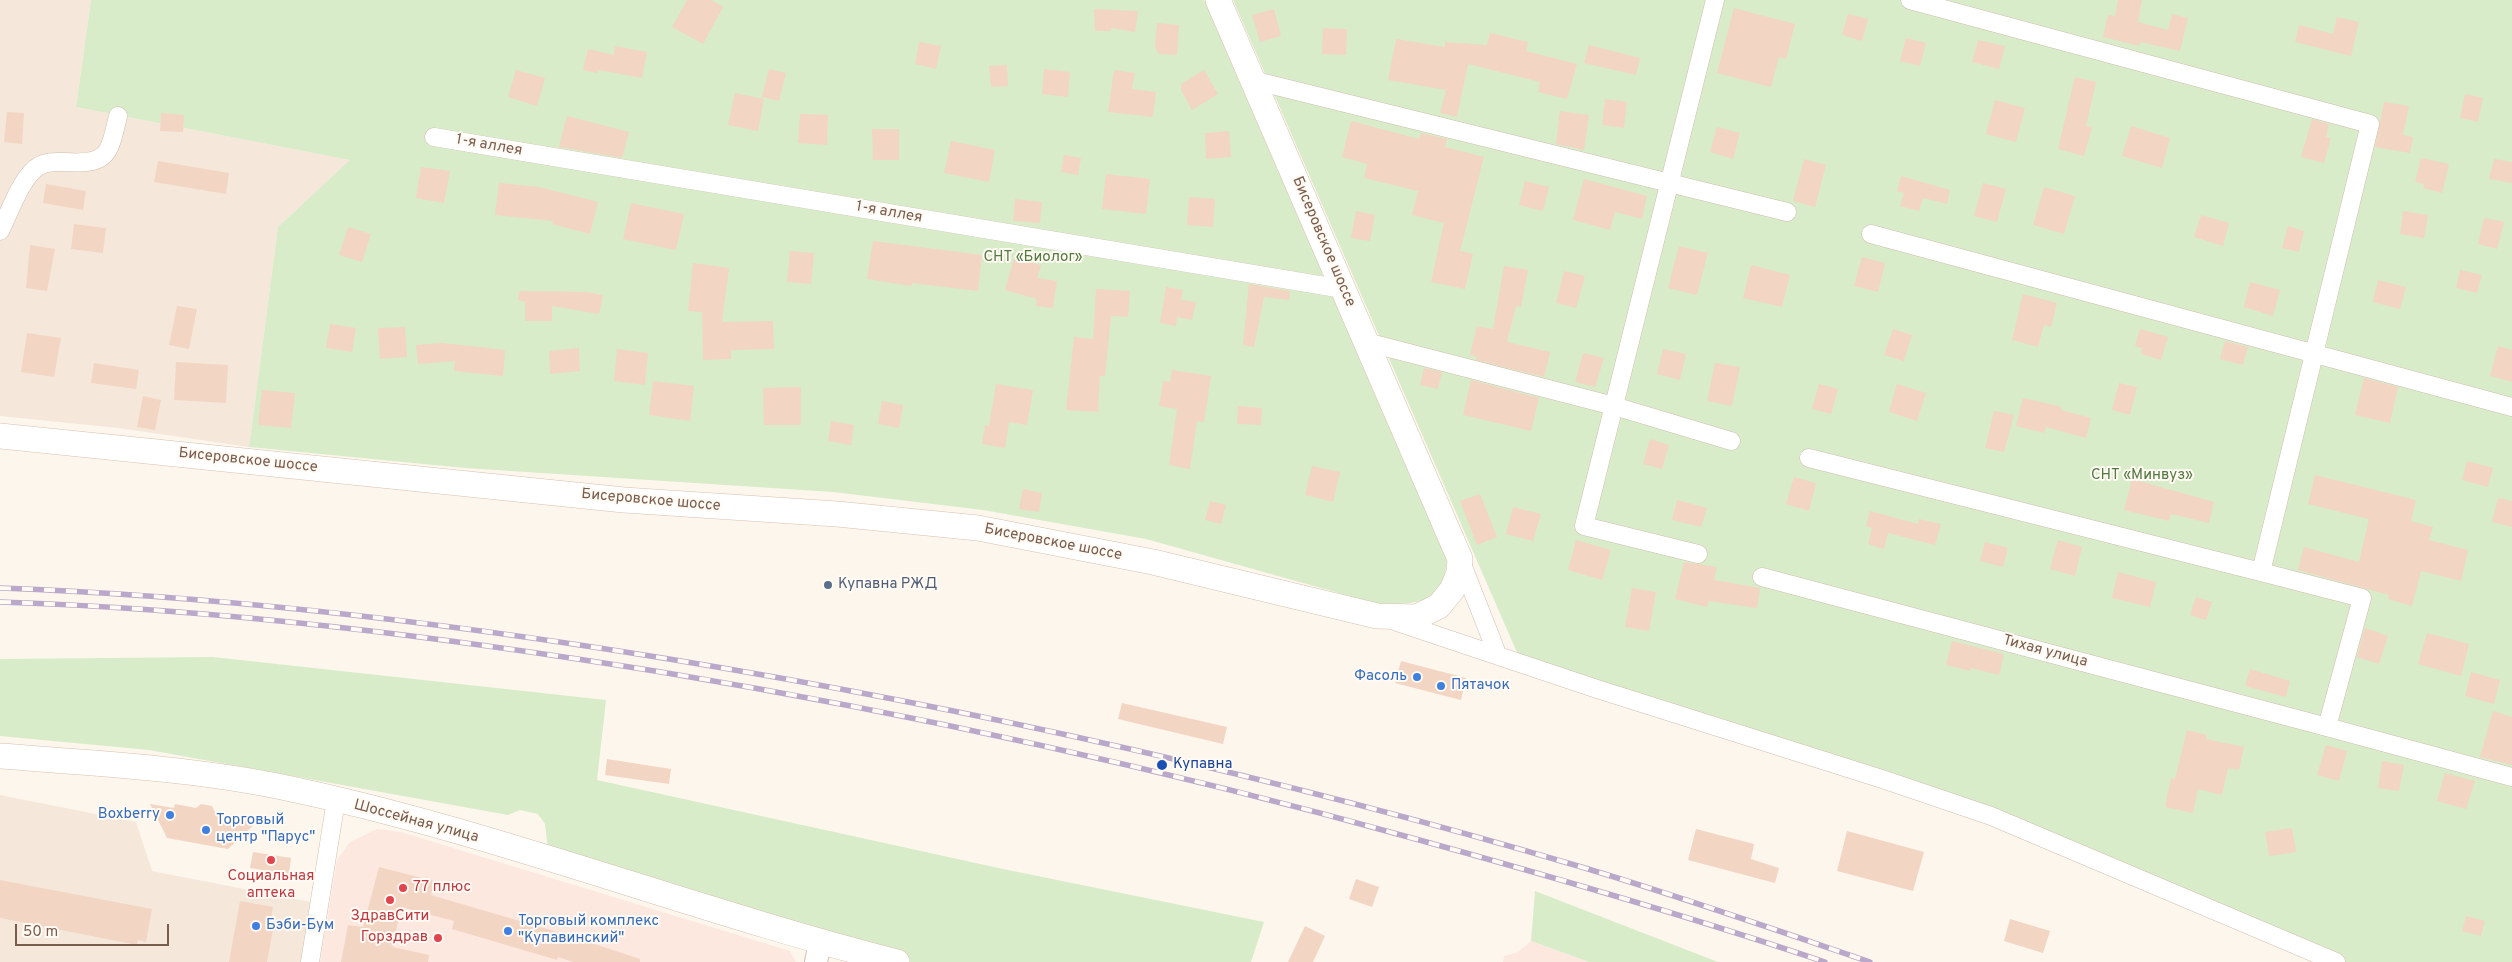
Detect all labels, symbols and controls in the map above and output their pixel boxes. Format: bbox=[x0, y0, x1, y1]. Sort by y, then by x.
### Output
street label: 1-я аллея bbox=[454, 131, 524, 161]
street label: Бисеровское шоссе bbox=[1287, 174, 1359, 310]
street label: 1-я аллея bbox=[854, 198, 924, 228]
park label: СНТ «Биолог» bbox=[983, 249, 1083, 267]
street label: Бисеровское шоссе bbox=[178, 445, 318, 477]
park label: СНТ «Минвуз» bbox=[2091, 467, 2193, 485]
street label: Бисеровское шоссе bbox=[581, 486, 721, 516]
street label: Бисеровское шоссе bbox=[983, 521, 1123, 565]
place label: Купавна РЖД bbox=[838, 576, 937, 594]
marker: Купавна РЖД bbox=[822, 579, 834, 591]
street label: Тихая улица bbox=[2001, 632, 2089, 672]
place label: Фасоль bbox=[1354, 668, 1407, 686]
marker: Фасоль bbox=[1411, 671, 1423, 683]
place label: Пятачок bbox=[1451, 677, 1510, 695]
marker: Пятачок bbox=[1435, 680, 1447, 692]
place label: Купавна bbox=[1173, 756, 1232, 774]
marker: Купавна bbox=[1155, 758, 1169, 772]
street label: Шоссейная улица bbox=[352, 797, 480, 847]
place label: Boxberry bbox=[98, 806, 160, 824]
marker: Boxberry bbox=[164, 809, 176, 821]
place label: Торговый центр "Парус" bbox=[216, 812, 315, 847]
marker: Торговый центр "Парус" bbox=[200, 824, 212, 836]
marker: Социальная аптека bbox=[265, 854, 277, 866]
place label: Социальная аптека bbox=[228, 868, 314, 903]
place label: 77 плюс bbox=[413, 879, 471, 897]
marker: 77 плюс bbox=[397, 882, 409, 894]
marker: ЗдравСити bbox=[384, 894, 396, 906]
place label: ЗдравСити bbox=[351, 908, 429, 926]
place label: Торговый комплекс "Купавинский" bbox=[518, 913, 659, 948]
scale bar bbox=[18, 914, 171, 946]
place label: Бэби-Бум bbox=[266, 917, 334, 935]
marker: Бэби-Бум bbox=[250, 920, 262, 932]
text: 50 m bbox=[23, 923, 58, 942]
marker: Торговый комплекс "Купавинский" bbox=[502, 925, 514, 937]
place label: Горздрав bbox=[361, 929, 428, 947]
marker: Горздрав bbox=[432, 932, 444, 944]

